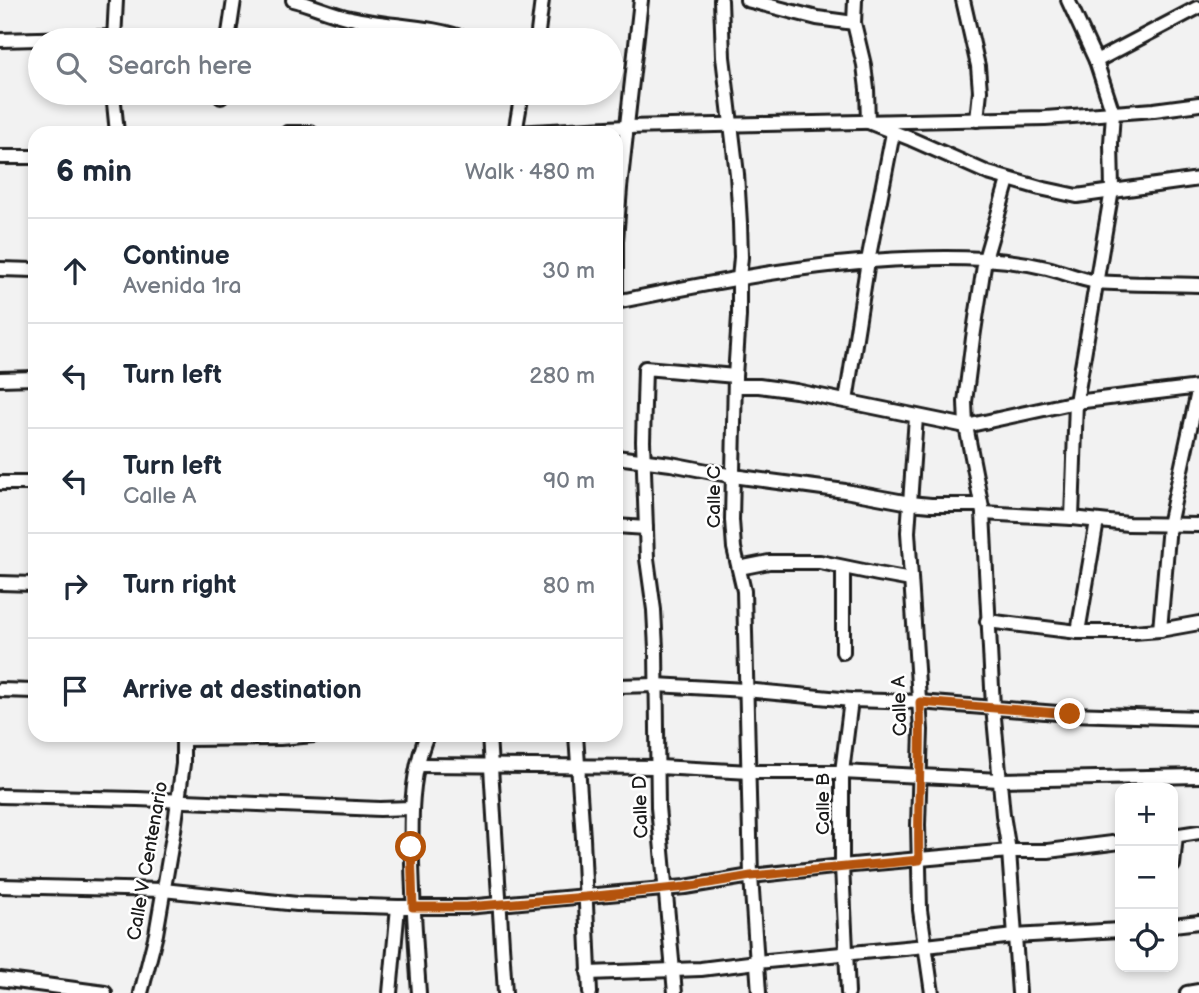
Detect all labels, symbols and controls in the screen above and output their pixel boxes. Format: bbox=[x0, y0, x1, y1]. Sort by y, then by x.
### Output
search box bbox=[28, 28, 623, 105]
icon: search bbox=[52, 48, 90, 86]
text: Search here bbox=[108, 51, 252, 82]
text: 6 min bbox=[56, 154, 132, 190]
text: Walk · 480 m bbox=[465, 158, 595, 186]
text: Continue bbox=[123, 241, 230, 272]
icon: ahead bbox=[56, 252, 94, 290]
text: 30 m bbox=[542, 257, 595, 285]
text: Avenida 1ra bbox=[123, 272, 241, 300]
icon: left bbox=[56, 357, 94, 395]
text: Turn left bbox=[123, 360, 222, 391]
text: 280 m bbox=[529, 362, 595, 390]
text: Turn left bbox=[123, 451, 222, 482]
icon: left bbox=[56, 462, 94, 500]
street label: Calle C bbox=[703, 466, 726, 528]
text: 90 m bbox=[543, 467, 595, 495]
text: Calle A bbox=[123, 482, 196, 510]
icon: right bbox=[56, 567, 94, 605]
text: Turn right bbox=[123, 570, 236, 601]
text: 80 m bbox=[543, 572, 595, 600]
icon: arrive bbox=[56, 672, 94, 710]
text: Arrive at destination bbox=[123, 675, 362, 706]
street label: Calle A bbox=[887, 675, 913, 737]
route end bbox=[1054, 698, 1085, 729]
street label: Calle B bbox=[812, 773, 835, 835]
street label: Calle D bbox=[628, 775, 654, 839]
street label: Calle V Centenario bbox=[123, 780, 173, 942]
map controls bbox=[1115, 783, 1178, 972]
button: + bbox=[1115, 783, 1178, 846]
route start bbox=[395, 831, 426, 862]
button: − bbox=[1115, 846, 1178, 909]
button: locate bbox=[1115, 909, 1178, 972]

